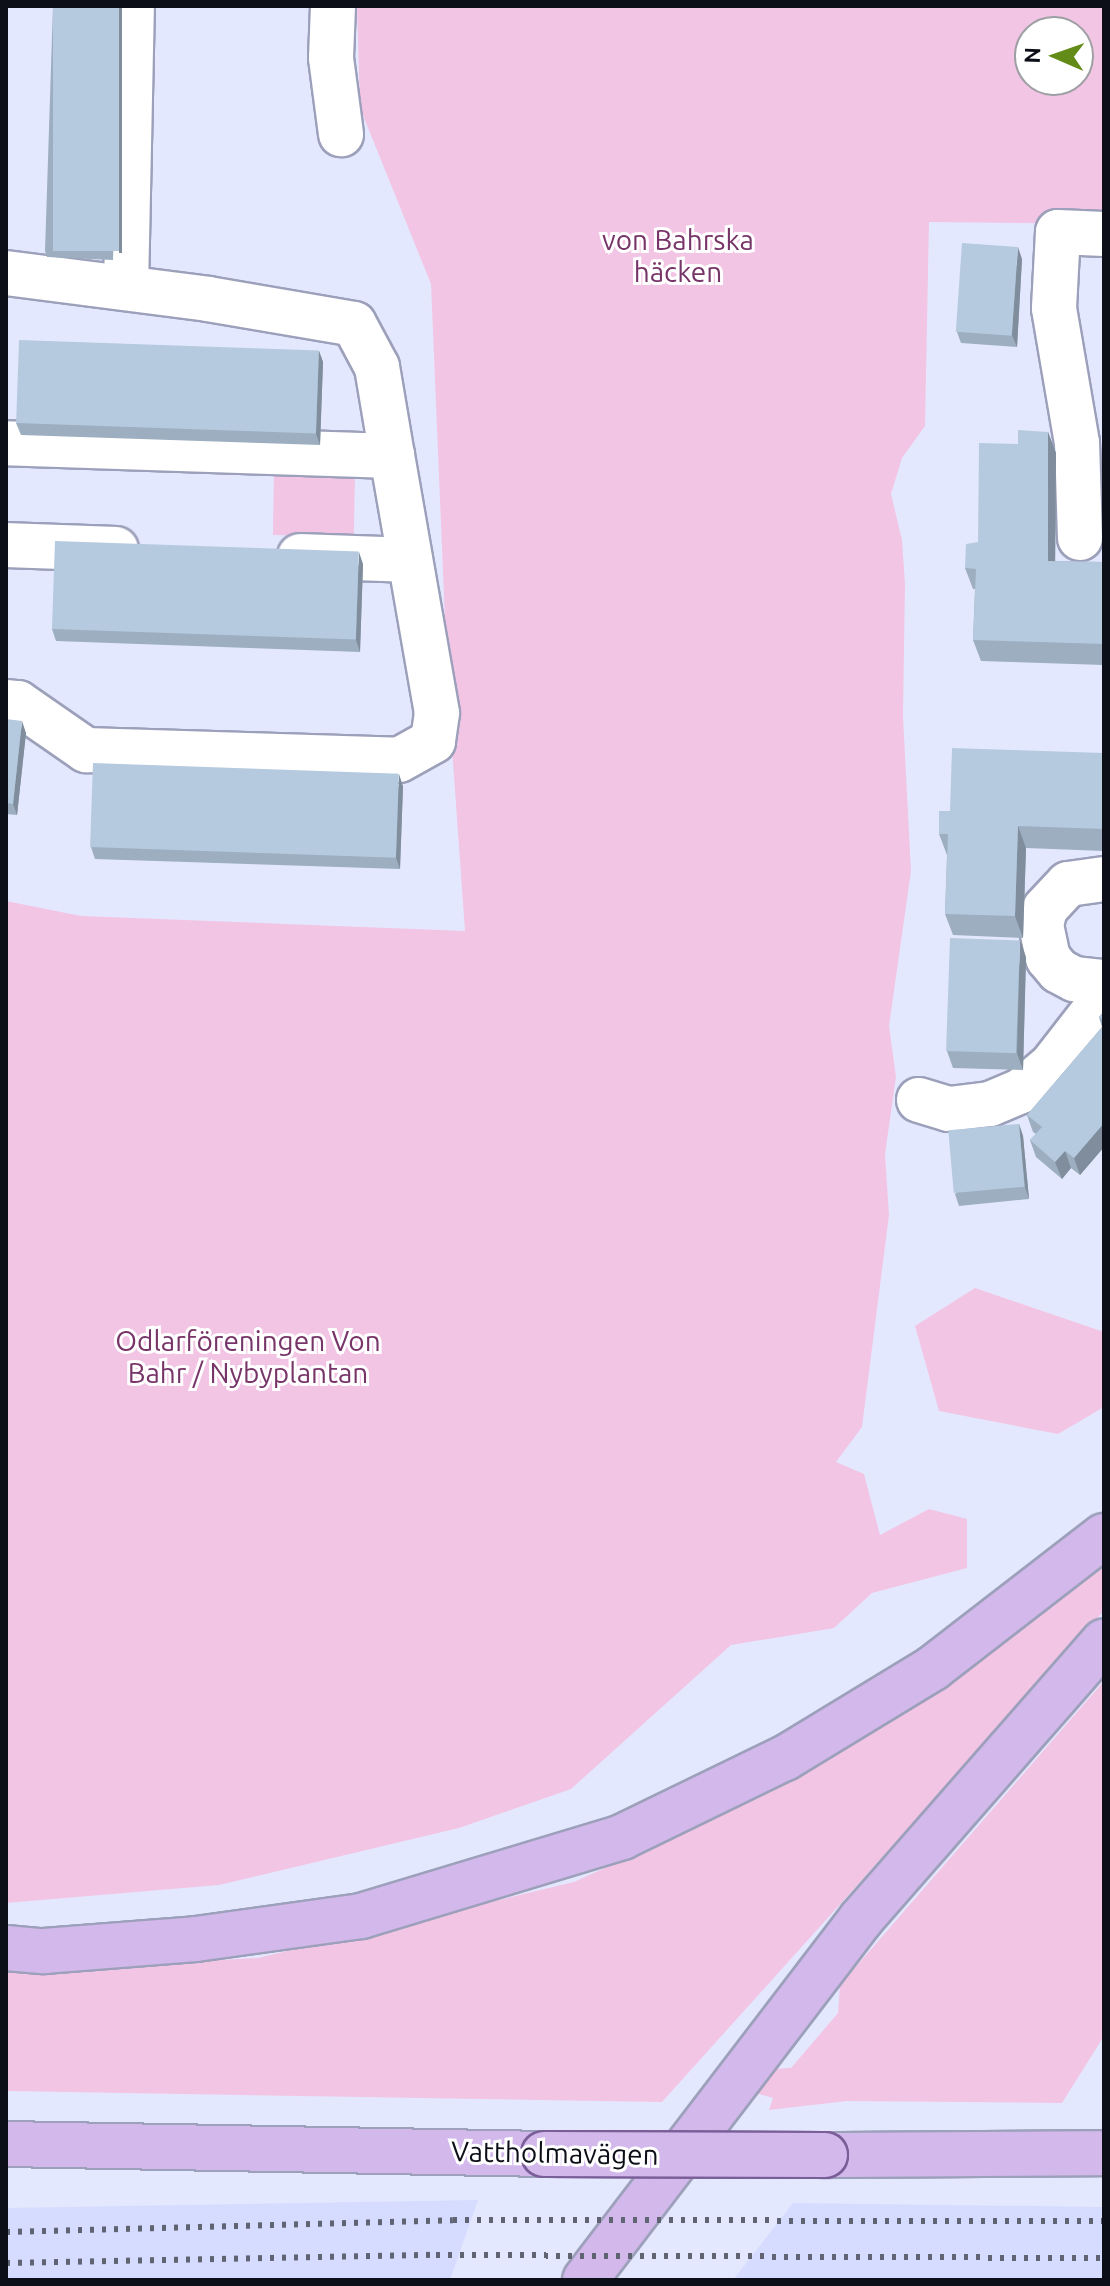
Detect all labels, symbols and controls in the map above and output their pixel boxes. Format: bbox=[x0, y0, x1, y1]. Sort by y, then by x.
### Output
north arrow bbox=[1014, 16, 1094, 96]
text: N bbox=[1019, 47, 1044, 64]
park label: von Bahrska häcken bbox=[602, 223, 754, 289]
park label: Odlarföreningen Von Bahr / Nybyplantan bbox=[115, 1324, 381, 1390]
street label: Vattholmavägen bbox=[451, 2134, 659, 2172]

